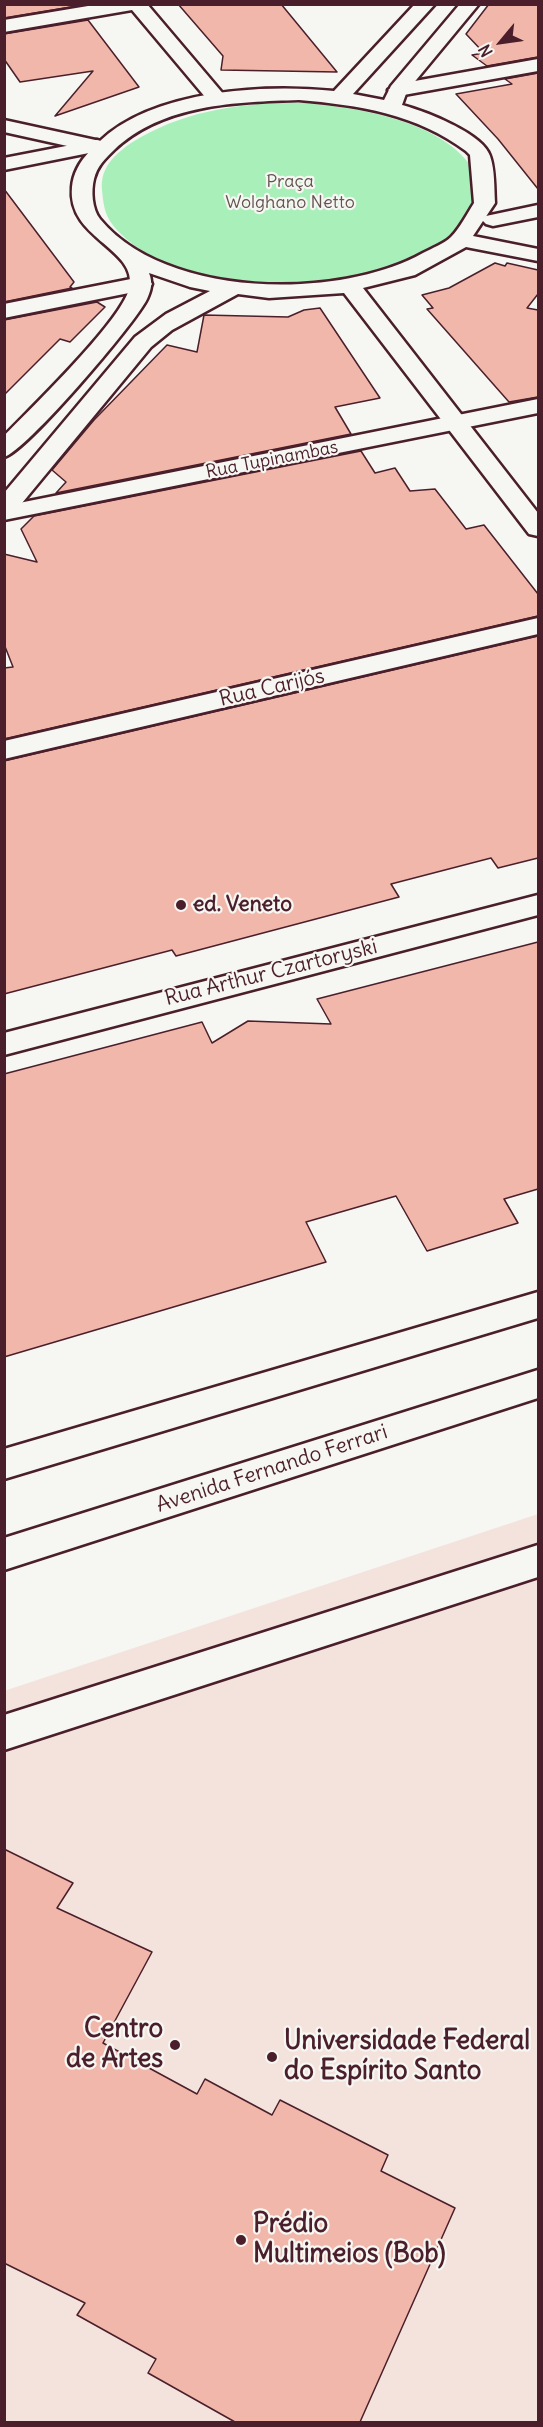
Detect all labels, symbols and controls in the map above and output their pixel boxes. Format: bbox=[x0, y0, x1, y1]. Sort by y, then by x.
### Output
north arrow bbox=[471, 12, 531, 72]
text: N bbox=[474, 41, 497, 60]
park label: Praça Wolghano Netto bbox=[225, 171, 355, 213]
street label: Rua Tupinambas bbox=[204, 437, 340, 483]
street label: Rua Carijós bbox=[217, 664, 327, 712]
place label: ed. Veneto bbox=[193, 892, 292, 918]
marker: ed. Veneto bbox=[174, 898, 188, 912]
street label: Rua Arthur Czartoryski bbox=[162, 934, 380, 1012]
street label: Avenida Fernando Ferrari bbox=[153, 1420, 391, 1518]
place label: Centro de Artes bbox=[66, 2014, 163, 2076]
place label: Universidade Federal do Espírito Santo bbox=[284, 2026, 530, 2088]
marker: Centro de Artes bbox=[168, 2038, 182, 2052]
marker: Universidade Federal do Espírito Santo bbox=[265, 2050, 279, 2064]
place label: Prédio Multimeios (Bob) bbox=[253, 2209, 446, 2270]
marker: Prédio Multimeios (Bob) bbox=[234, 2233, 248, 2247]

